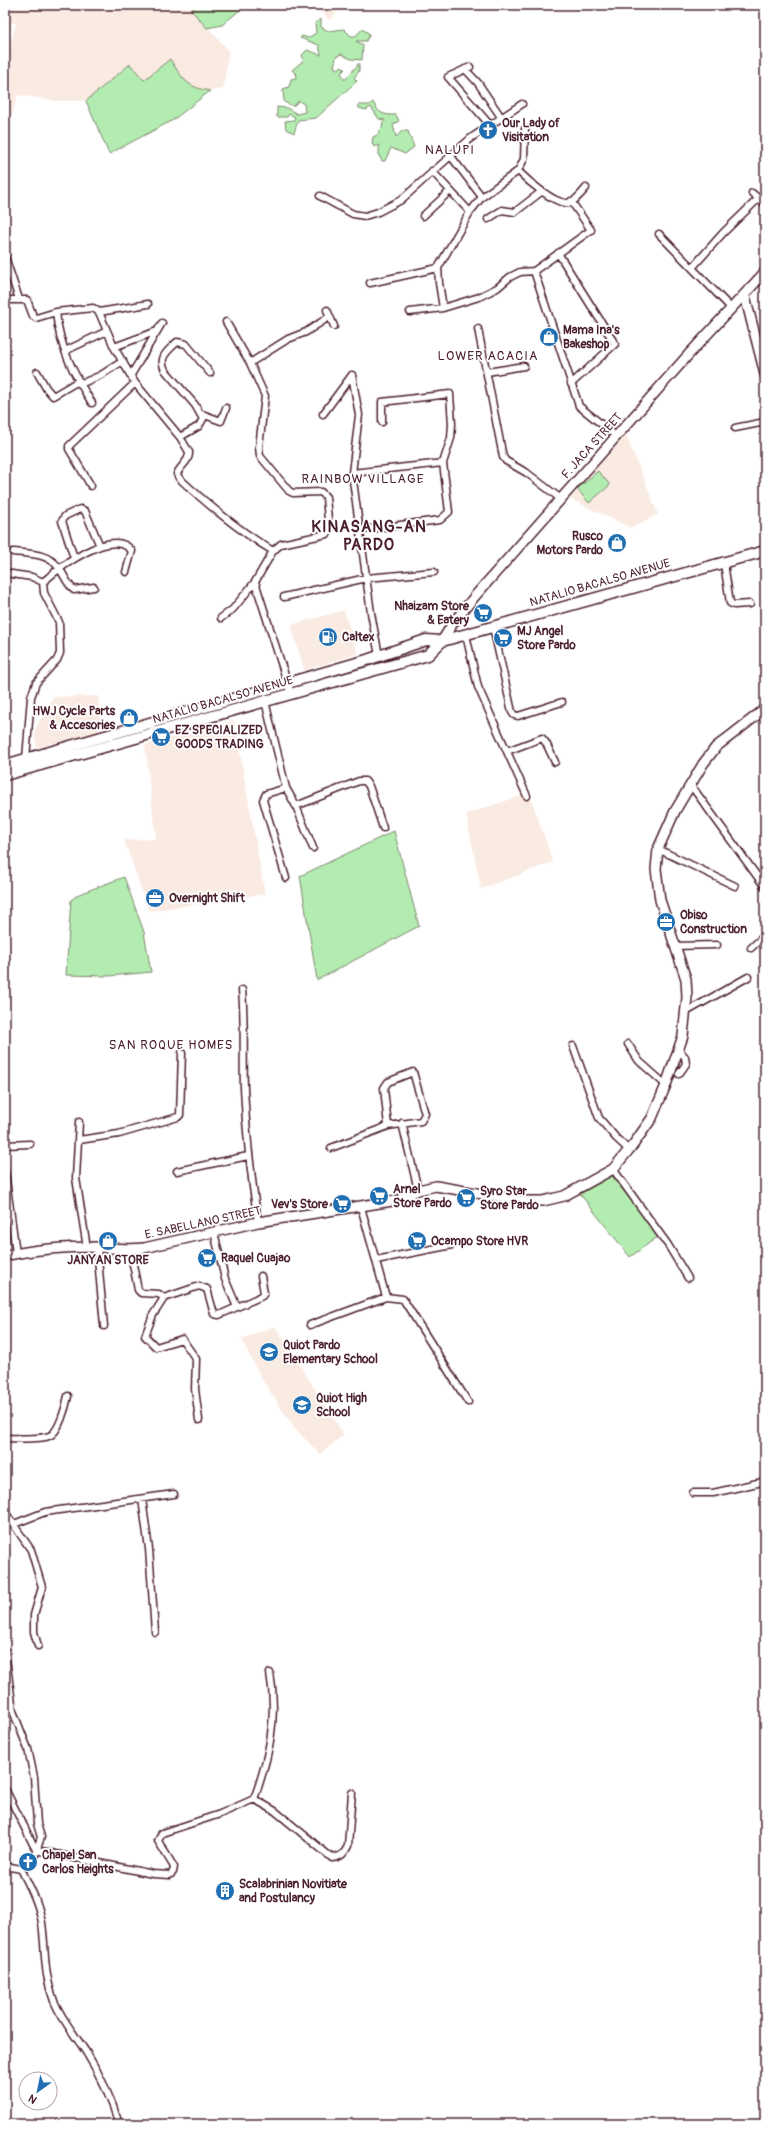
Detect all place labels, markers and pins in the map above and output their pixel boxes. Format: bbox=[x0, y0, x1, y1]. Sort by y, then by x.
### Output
place label: Our Lady of Visitation bbox=[502, 116, 560, 145]
church icon: Our Lady of Visitation bbox=[477, 119, 499, 141]
place label: Mama Ina's Bakeshop bbox=[563, 323, 620, 352]
shop icon: Mama Ina's Bakeshop bbox=[538, 326, 560, 348]
place label: Rusco Motors Pardo bbox=[537, 529, 604, 558]
shop icon: Rusco Motors Pardo bbox=[606, 532, 628, 554]
place label: Nhaizam Store & Eatery bbox=[394, 599, 470, 628]
supermarket icon: Nhaizam Store & Eatery bbox=[472, 602, 494, 624]
place label: MJ Angel Store Pardo bbox=[517, 624, 576, 653]
fuel station icon: Caltex bbox=[317, 626, 339, 648]
supermarket icon: MJ Angel Store Pardo bbox=[492, 627, 514, 649]
place label: Caltex bbox=[342, 630, 375, 645]
place label: HWJ Cycle Parts & Accesories bbox=[33, 704, 116, 733]
shop icon: HWJ Cycle Parts & Accesories bbox=[118, 707, 140, 729]
place label: EZ SPECIALIZED GOODS TRADING bbox=[175, 723, 264, 752]
supermarket icon: EZ SPECIALIZED GOODS TRADING bbox=[150, 726, 172, 748]
office icon: Overnight Shift bbox=[144, 887, 166, 909]
place label: Overnight Shift bbox=[169, 891, 246, 906]
place label: Obiso Construction bbox=[680, 908, 747, 937]
office icon: Obiso Construction bbox=[655, 911, 677, 933]
place label: Arnel Store Pardo bbox=[393, 1182, 452, 1211]
place label: Syro Star Store Pardo bbox=[480, 1184, 539, 1213]
supermarket icon: Arnel Store Pardo bbox=[368, 1185, 390, 1207]
supermarket icon: Syro Star Store Pardo bbox=[455, 1187, 477, 1209]
supermarket icon: Vev's Store bbox=[331, 1193, 353, 1215]
place label: Vev's Store bbox=[271, 1197, 329, 1212]
shop icon: JANYAN STORE bbox=[97, 1230, 119, 1252]
supermarket icon: Ocampo Store HVR bbox=[406, 1230, 428, 1252]
place label: Ocampo Store HVR bbox=[431, 1234, 528, 1249]
supermarket icon: Raquel Cuajao bbox=[196, 1247, 218, 1269]
place label: Raquel Cuajao bbox=[221, 1251, 291, 1266]
place label: JANYAN STORE bbox=[67, 1253, 150, 1268]
place label: Quiot Pardo Elementary School bbox=[283, 1338, 378, 1367]
school or university icon: Quiot Pardo Elementary School bbox=[258, 1341, 280, 1363]
place label: Quiot High School bbox=[316, 1391, 367, 1420]
school or university icon: Quiot High School bbox=[291, 1394, 313, 1416]
place label: Chapel San Carlos Heights bbox=[42, 1848, 114, 1877]
church icon: Chapel San Carlos Heights bbox=[17, 1851, 39, 1873]
place label: Scalabrinian Novitiate and Postulancy bbox=[239, 1877, 348, 1906]
building icon: Scalabrinian Novitiate and Postulancy bbox=[214, 1880, 236, 1902]

